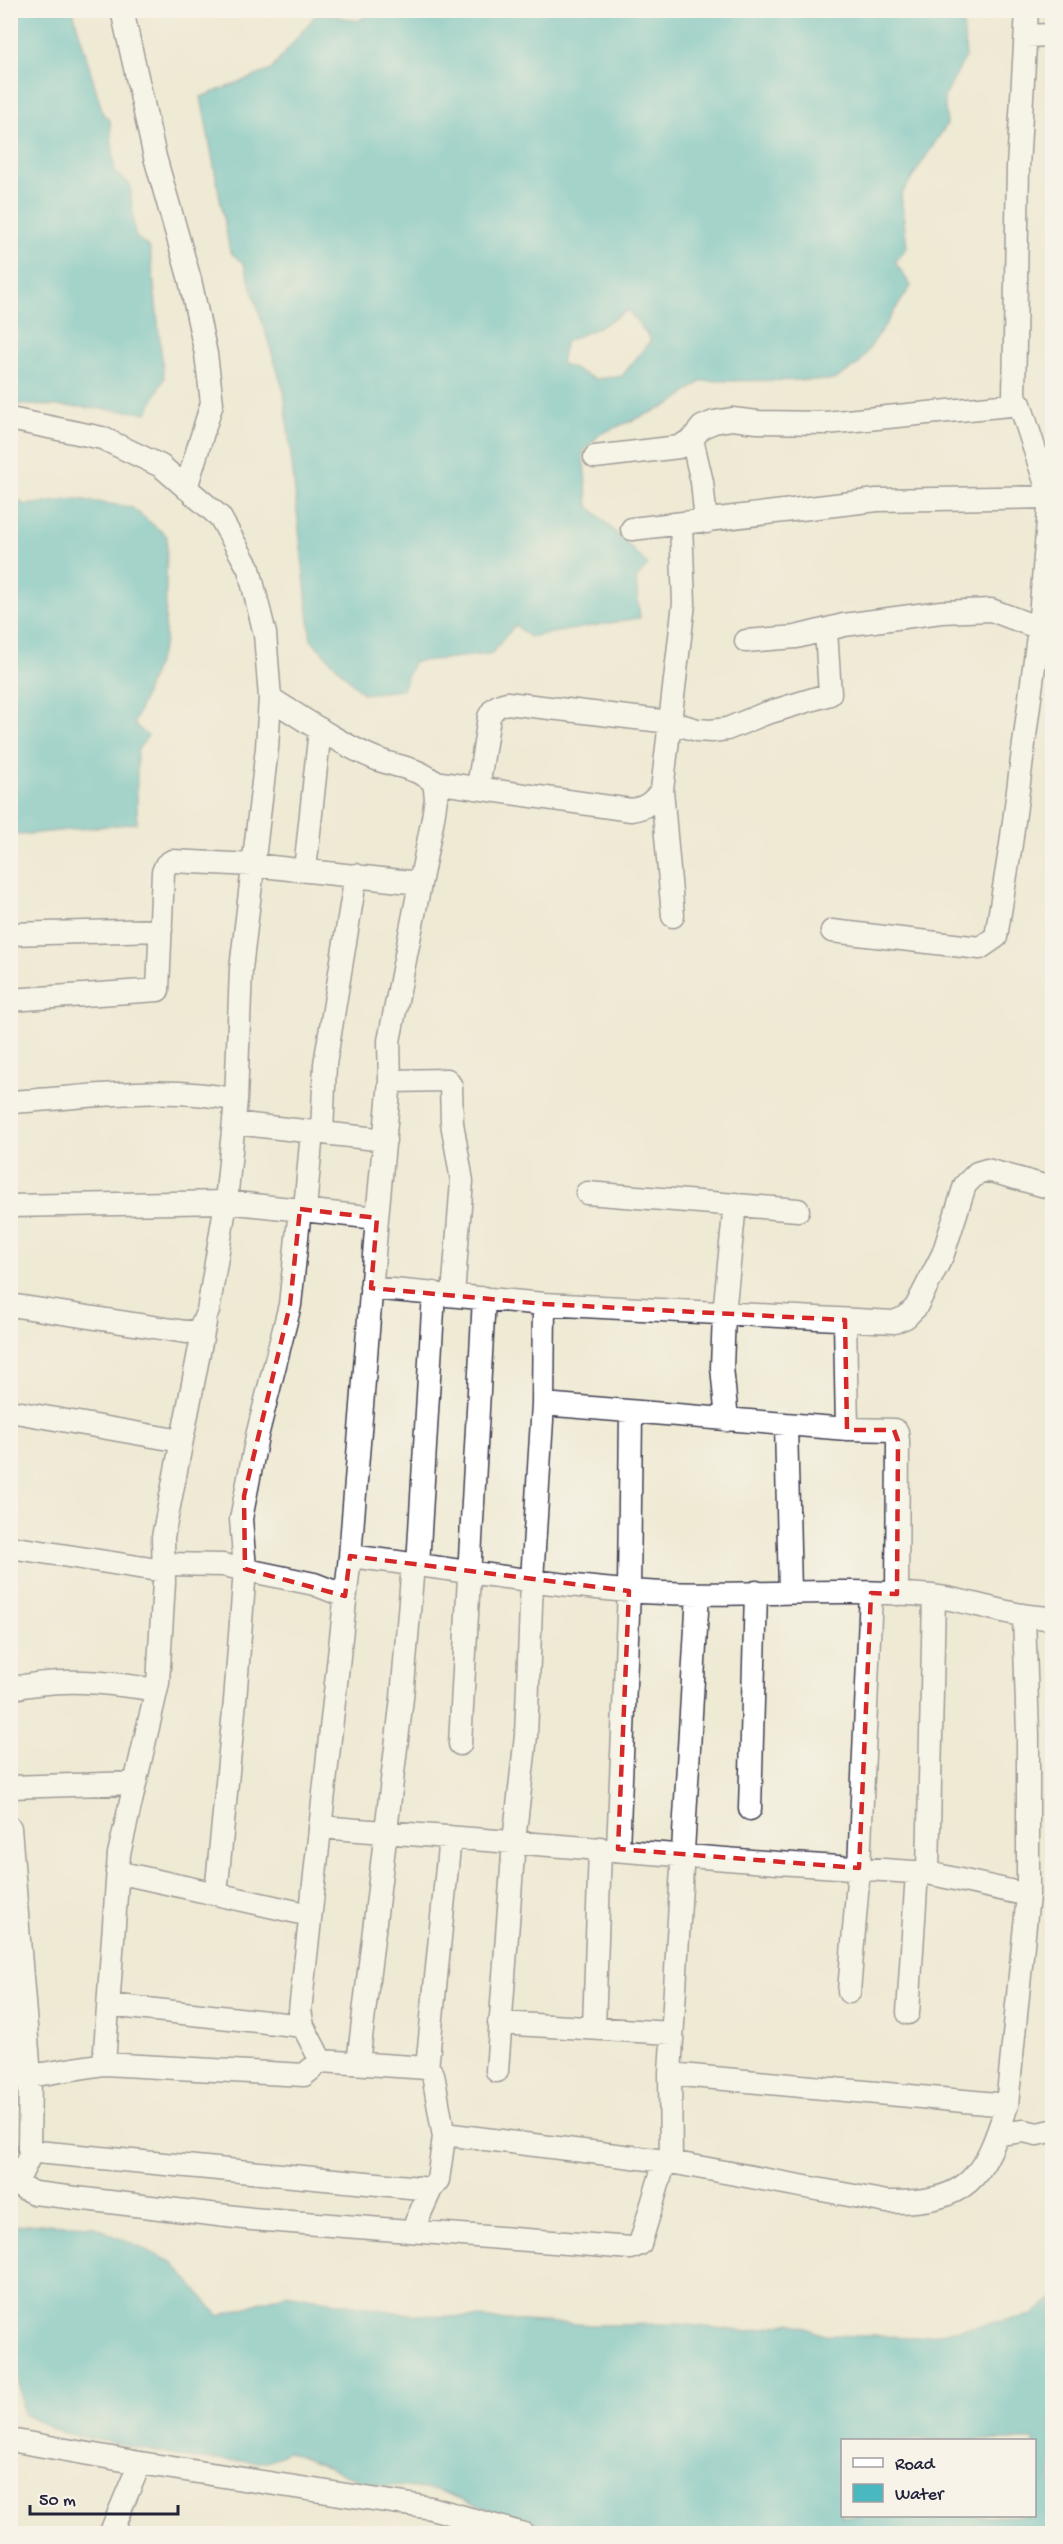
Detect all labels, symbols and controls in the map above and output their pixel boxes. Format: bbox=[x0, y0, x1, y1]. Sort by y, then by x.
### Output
legend bbox=[841, 2439, 1036, 2517]
text: Road bbox=[895, 2455, 936, 2476]
scale bar bbox=[30, 2478, 178, 2516]
text: Water bbox=[895, 2485, 945, 2506]
text: 50 m bbox=[39, 2491, 76, 2512]

